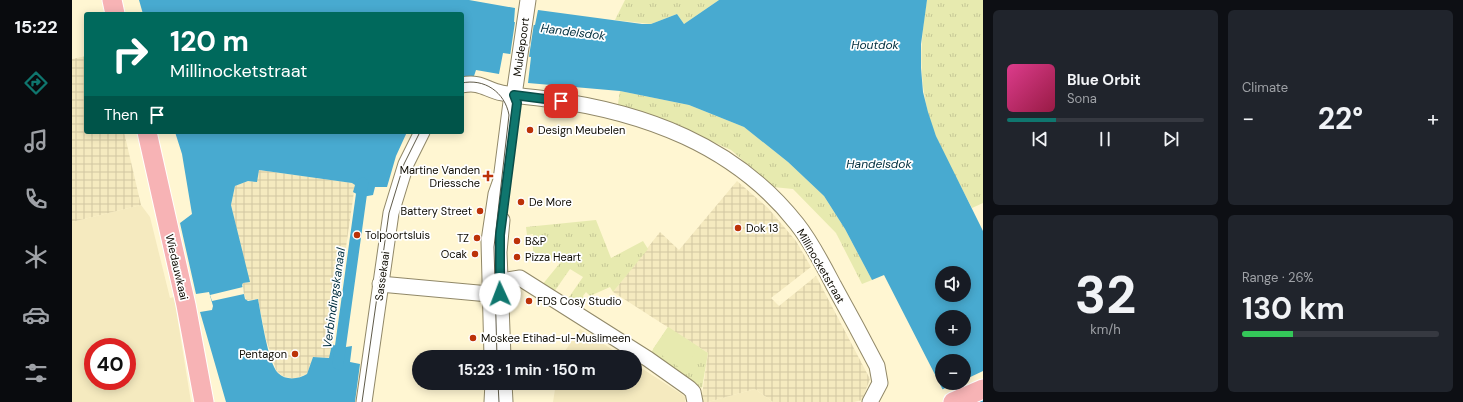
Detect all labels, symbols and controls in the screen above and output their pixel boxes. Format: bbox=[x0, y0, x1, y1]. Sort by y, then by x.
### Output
text: 15:22 bbox=[14, 15, 58, 39]
street label: Muidepoort bbox=[510, 16, 532, 78]
water label: Handelsdok bbox=[540, 20, 607, 44]
text: 120 m bbox=[170, 23, 249, 60]
icon: right bbox=[104, 28, 156, 80]
water label: Houtdok bbox=[851, 37, 900, 53]
text: Millinocketstraat bbox=[170, 59, 307, 83]
icon: directions bbox=[22, 69, 50, 97]
text: Blue Orbit bbox=[1067, 70, 1141, 90]
text: Climate bbox=[1242, 79, 1288, 96]
pin bbox=[544, 84, 578, 118]
icon: arrive bbox=[550, 90, 572, 112]
text: Sona bbox=[1067, 90, 1097, 107]
text: 22° bbox=[1318, 99, 1363, 138]
icon: arrive bbox=[146, 104, 168, 126]
text: − bbox=[1242, 104, 1254, 133]
text: + bbox=[1427, 104, 1439, 133]
text: Then bbox=[104, 105, 138, 125]
place label: Design Meubelen bbox=[538, 123, 625, 137]
marker: Design Meubelen bbox=[525, 125, 535, 135]
icon: music bbox=[22, 127, 50, 155]
icon: previous bbox=[1029, 128, 1051, 150]
icon: pause bbox=[1094, 128, 1116, 150]
icon: next bbox=[1160, 128, 1182, 150]
water label: Handelsdok bbox=[846, 156, 912, 172]
place label: Martine Vanden Driessche bbox=[400, 163, 480, 190]
marker: Martine Vanden Driessche bbox=[483, 171, 493, 181]
icon: phone bbox=[22, 185, 50, 213]
place label: De More bbox=[529, 195, 572, 209]
marker: De More bbox=[516, 197, 526, 207]
place label: Battery Street bbox=[401, 204, 472, 218]
marker: Battery Street bbox=[475, 206, 485, 216]
place label: Dok 13 bbox=[746, 221, 779, 235]
marker: Dok 13 bbox=[733, 223, 743, 233]
street label: Millinocketstraat bbox=[794, 226, 848, 306]
place label: Tolpoortsluis bbox=[365, 228, 430, 242]
marker: Tolpoortsluis bbox=[352, 230, 362, 240]
place label: TZ bbox=[457, 231, 469, 245]
street label: Wiedauwkaai bbox=[163, 233, 191, 301]
marker: TZ bbox=[472, 233, 482, 243]
place label: B&P bbox=[525, 234, 546, 248]
marker: B&P bbox=[512, 236, 522, 246]
icon: climate bbox=[22, 243, 50, 271]
water label: Verbindingskanaal bbox=[319, 246, 349, 349]
place label: Ocak bbox=[441, 247, 467, 261]
marker: Ocak bbox=[470, 249, 480, 259]
street label: Sassekaai bbox=[372, 250, 392, 302]
place label: Pizza Heart bbox=[525, 250, 581, 264]
marker: Pizza Heart bbox=[512, 252, 522, 262]
text: 32 bbox=[1075, 261, 1136, 329]
map controls bbox=[935, 266, 971, 390]
button: sound bbox=[935, 266, 971, 302]
text: Range · 26% bbox=[1242, 269, 1314, 286]
position arrow bbox=[479, 273, 521, 315]
text: 130 km bbox=[1242, 289, 1345, 328]
place label: FDS Cosy Studio bbox=[537, 294, 622, 308]
marker: FDS Cosy Studio bbox=[524, 296, 534, 306]
icon: car bbox=[22, 301, 50, 329]
button: + bbox=[935, 310, 971, 346]
text: km/h bbox=[1090, 321, 1121, 338]
place label: Moskee Etihad-ul-Muslimeen bbox=[481, 331, 631, 345]
marker: Moskee Etihad-ul-Muslimeen bbox=[468, 333, 478, 343]
speed limit sign: 40 bbox=[84, 338, 136, 390]
place label: Pentagon bbox=[239, 347, 287, 361]
marker: Pentagon bbox=[290, 349, 300, 359]
button: − bbox=[935, 354, 971, 390]
icon: filters bbox=[22, 359, 50, 387]
text: 15:23 · 1 min · 150 m bbox=[458, 360, 596, 380]

